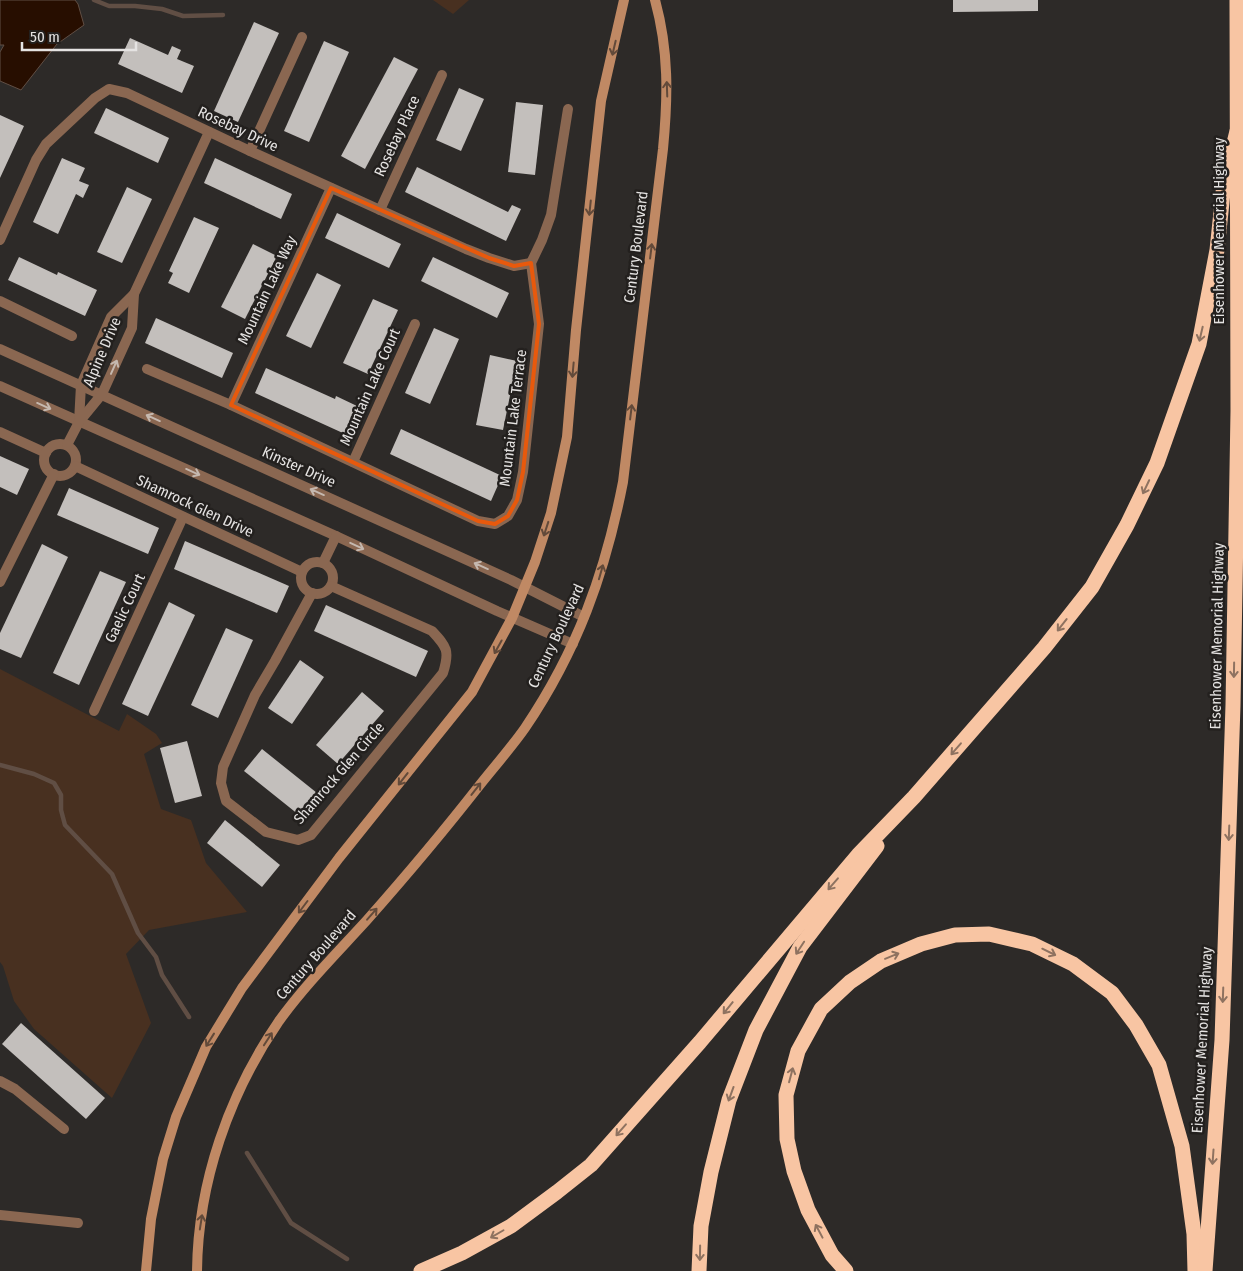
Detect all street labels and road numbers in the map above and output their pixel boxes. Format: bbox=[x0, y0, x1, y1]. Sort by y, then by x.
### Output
street label: Rosebay Place bbox=[370, 93, 424, 179]
street label: Rosebay Drive bbox=[195, 103, 281, 155]
street label: Eisenhower Memorial Highway bbox=[1210, 137, 1228, 324]
street label: Century Boulevard bbox=[620, 190, 652, 304]
street label: Mountain Lake Way bbox=[234, 232, 300, 347]
street label: Alpine Drive bbox=[79, 314, 125, 390]
street label: Mountain Lake Court bbox=[336, 325, 404, 448]
street label: Mountain Lake Terrace bbox=[496, 349, 530, 487]
street label: Kinster Drive bbox=[259, 443, 339, 491]
street label: Shamrock Glen Drive bbox=[134, 471, 256, 541]
street label: Eisenhower Memorial Highway bbox=[1206, 542, 1228, 730]
street label: Gaelic Court bbox=[101, 570, 149, 645]
street label: Century Boulevard bbox=[524, 581, 588, 691]
street label: Shamrock Glen Circle bbox=[290, 718, 388, 828]
street label: Century Boulevard bbox=[272, 907, 360, 1003]
street label: Eisenhower Memorial Highway bbox=[1188, 946, 1216, 1134]

